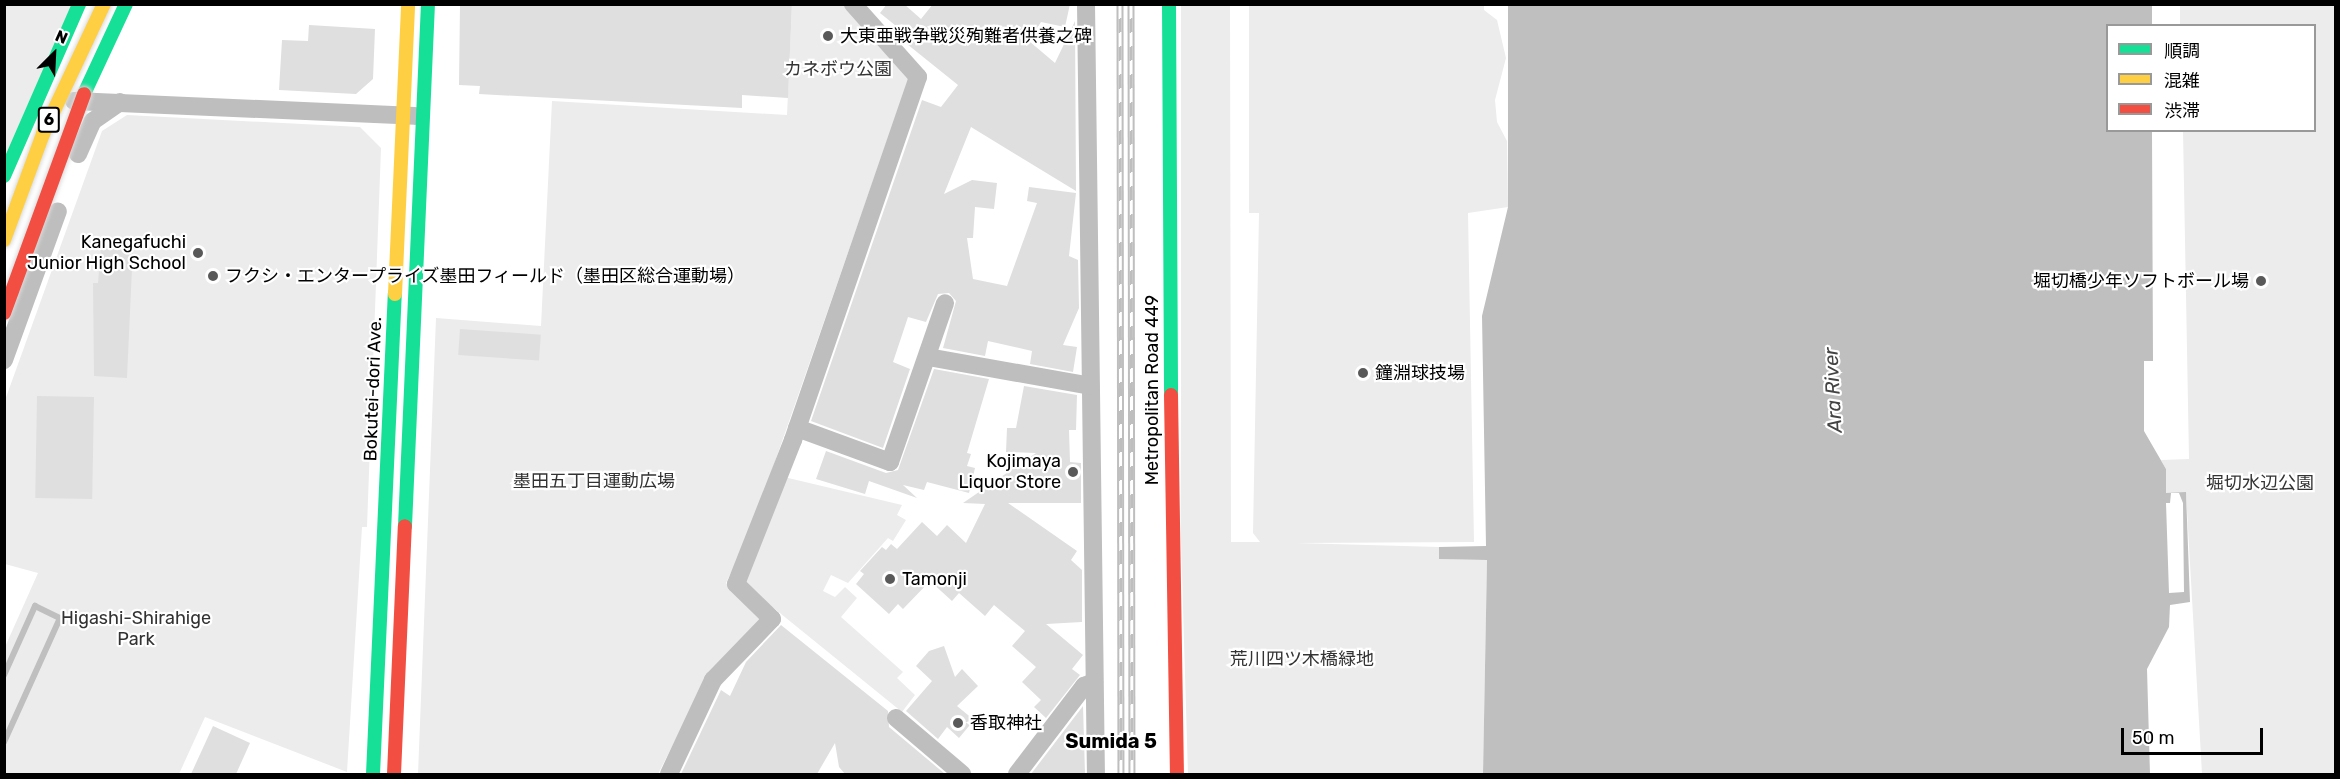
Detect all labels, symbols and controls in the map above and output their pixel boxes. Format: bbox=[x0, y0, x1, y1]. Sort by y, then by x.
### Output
north arrow bbox=[24, 24, 84, 84]
legend bbox=[2106, 24, 2316, 132]
place label: 大東亜戦争戦災殉難者供養之碑 bbox=[840, 25, 1092, 47]
text: N bbox=[52, 26, 71, 48]
marker: 大東亜戦争戦災殉難者供養之碑 bbox=[821, 29, 835, 43]
text: 順調 bbox=[2164, 40, 2200, 62]
park label: カネボウ公園 bbox=[784, 58, 892, 80]
text: 混雑 bbox=[2164, 70, 2200, 92]
text: 渋滞 bbox=[2164, 100, 2200, 122]
road number: 6 bbox=[37, 107, 61, 133]
place label: Kanegafuchi Junior High School bbox=[27, 232, 186, 274]
marker: Kanegafuchi Junior High School bbox=[191, 246, 205, 260]
place label: フクシ・エンタープライズ墨田フィールド（墨田区総合運動場） bbox=[225, 265, 747, 287]
marker: フクシ・エンタープライズ墨田フィールド（墨田区総合運動場） bbox=[206, 269, 220, 283]
place label: 堀切橋少年ソフトボール場 bbox=[2033, 270, 2249, 292]
marker: 堀切橋少年ソフトボール場 bbox=[2254, 274, 2268, 288]
street label: Metropolitan Road 449 bbox=[1141, 295, 1163, 485]
street label: Bokutei-dori Ave. bbox=[360, 316, 386, 462]
water label: Ara River bbox=[1819, 347, 1847, 433]
place label: 鐘淵球技場 bbox=[1375, 362, 1465, 384]
marker: 鐘淵球技場 bbox=[1356, 366, 1370, 380]
place label: Kojimaya Liquor Store bbox=[958, 451, 1061, 494]
marker: Kojimaya Liquor Store bbox=[1066, 465, 1080, 479]
park label: 墨田五丁目運動広場 bbox=[513, 470, 675, 492]
park label: 堀切水辺公園 bbox=[2206, 472, 2314, 494]
place label: Tamonji bbox=[902, 568, 967, 590]
marker: Tamonji bbox=[883, 572, 897, 586]
park label: Higashi-Shirahige Park bbox=[61, 608, 211, 650]
park label: 荒川四ツ木橋緑地 bbox=[1230, 648, 1374, 670]
place label: 香取神社 bbox=[970, 712, 1042, 734]
marker: 香取神社 bbox=[951, 716, 965, 730]
scale bar bbox=[2124, 716, 2266, 754]
text: 50 m bbox=[2132, 727, 2175, 749]
district label: Sumida 5 bbox=[1065, 729, 1157, 753]

